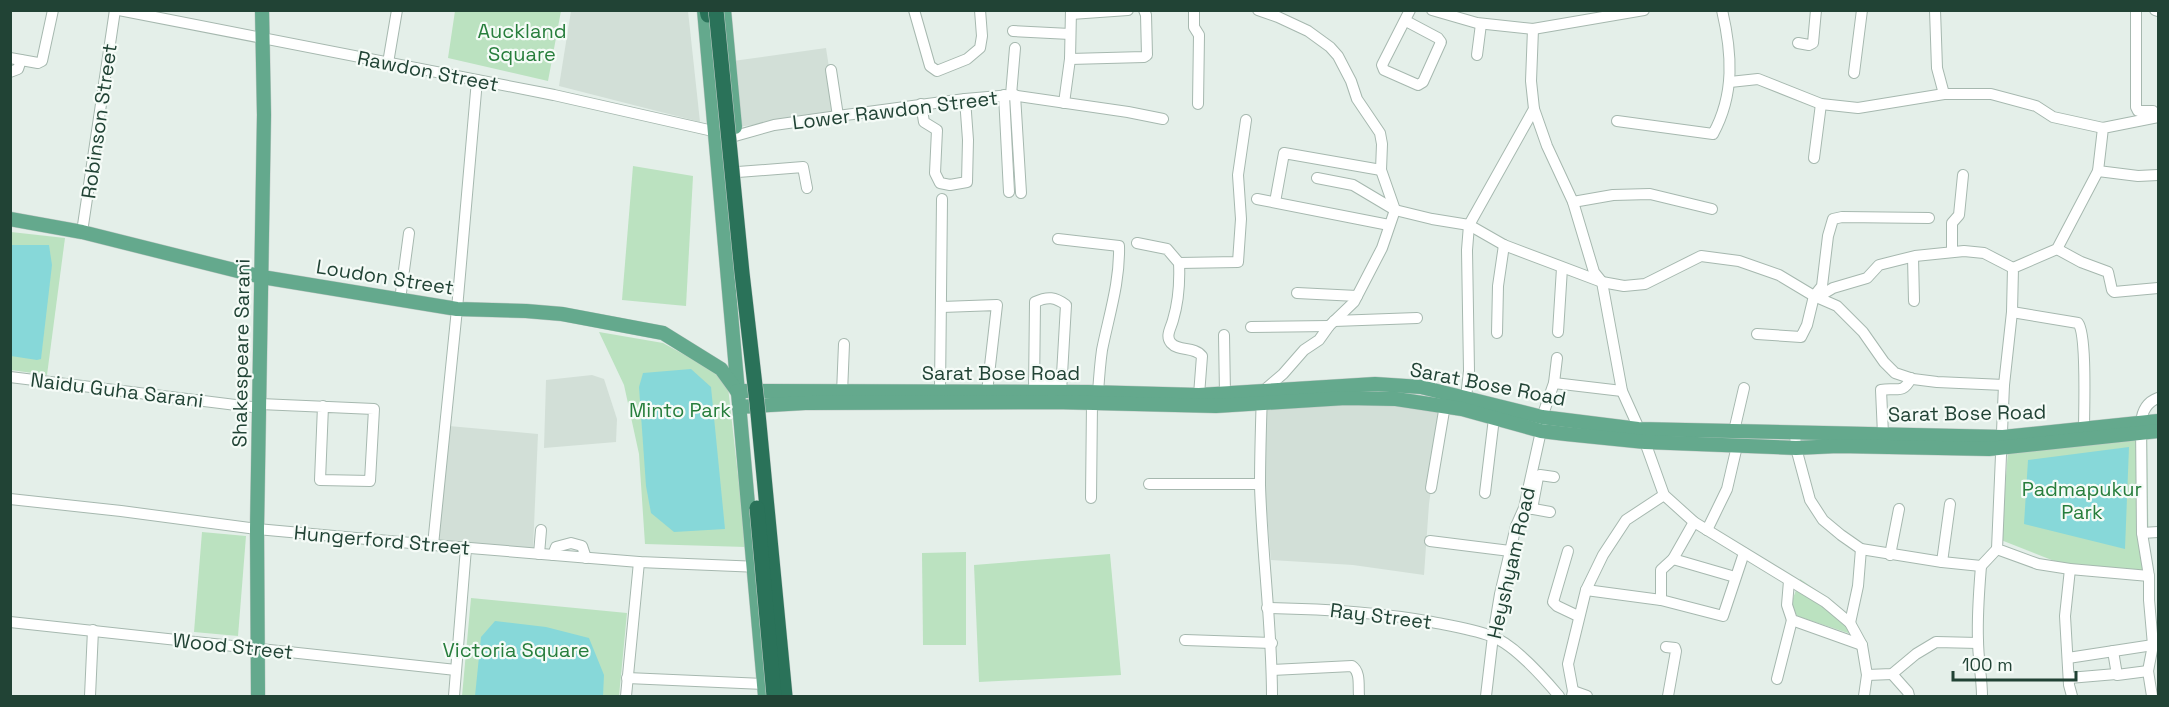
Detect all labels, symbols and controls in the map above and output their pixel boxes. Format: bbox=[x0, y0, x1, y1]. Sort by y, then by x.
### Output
park label: Auckland Square bbox=[477, 18, 567, 67]
street label: Robinson Street bbox=[75, 42, 123, 200]
street label: Rawdon Street bbox=[355, 45, 501, 97]
street label: Lower Rawdon Street bbox=[791, 84, 999, 136]
street label: Loudon Street bbox=[314, 253, 456, 301]
street label: Shakespeare Sarani bbox=[226, 258, 256, 448]
street label: Sarat Bose Road bbox=[1408, 356, 1568, 412]
street label: Sarat Bose Road bbox=[922, 360, 1080, 386]
street label: Naidu Guha Sarani bbox=[29, 367, 205, 413]
park label: Minto Park bbox=[629, 397, 731, 423]
street label: Sarat Bose Road bbox=[1888, 399, 2046, 427]
park label: Padmapukur Park bbox=[2022, 476, 2142, 525]
street label: Heyshyam Road bbox=[1481, 485, 1541, 641]
street label: Hungerford Street bbox=[293, 519, 471, 561]
street label: Ray Street bbox=[1329, 597, 1433, 635]
street label: Wood Street bbox=[171, 627, 295, 665]
park label: Victoria Square bbox=[442, 637, 590, 663]
scale bar bbox=[1953, 644, 2076, 682]
text: 100 m bbox=[1962, 653, 2013, 676]

